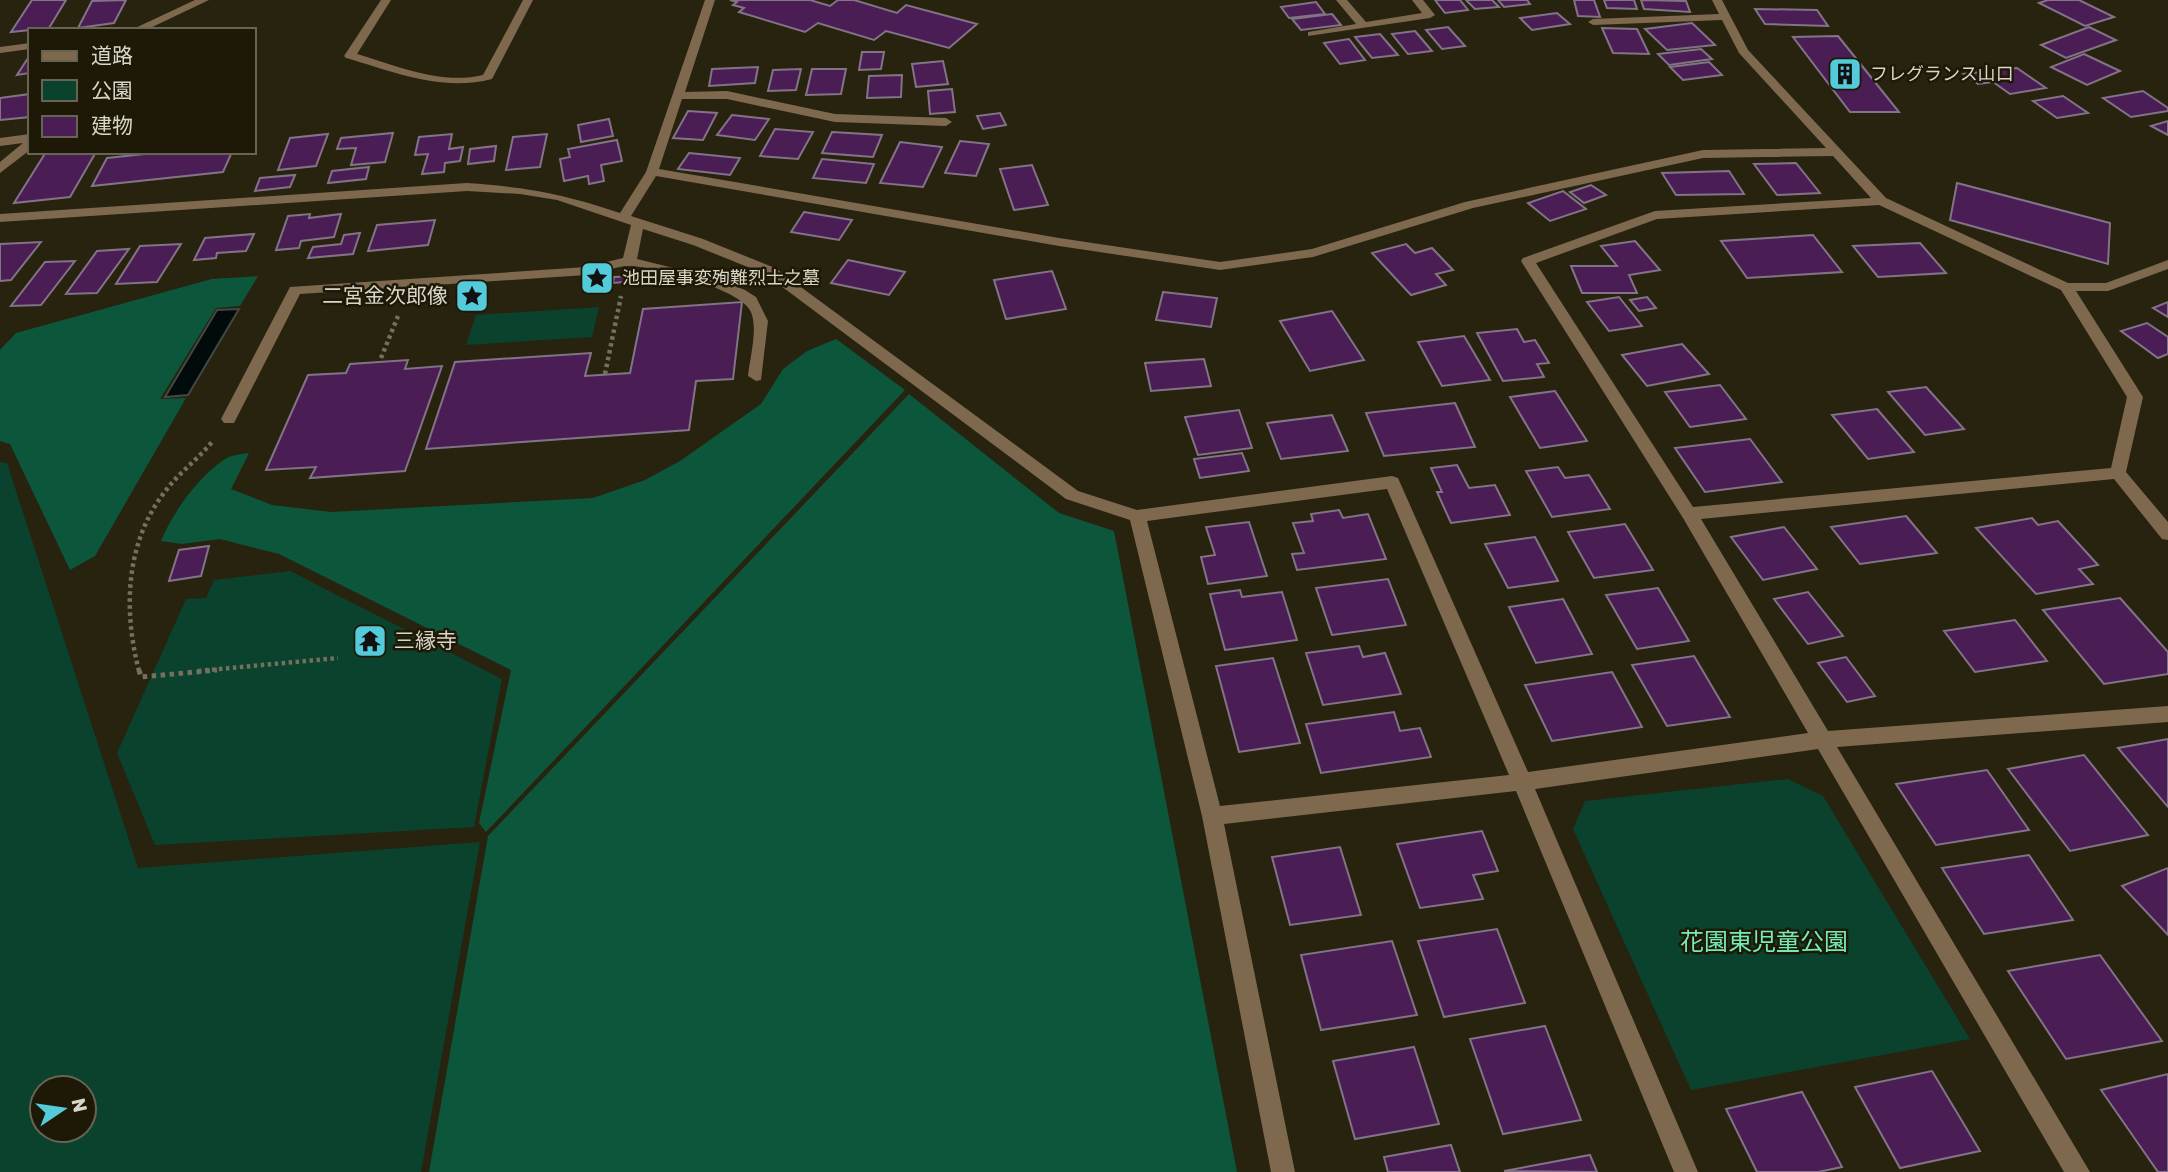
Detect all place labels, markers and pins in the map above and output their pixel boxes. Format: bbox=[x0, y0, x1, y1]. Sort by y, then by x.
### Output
building icon: フレグランス山口 bbox=[1826, 55, 1864, 93]
place label: フレグランス山口 bbox=[1870, 63, 2014, 85]
place icon: 池田屋事変殉難烈士之墓 bbox=[578, 259, 616, 297]
place label: 池田屋事変殉難烈士之墓 bbox=[622, 267, 820, 289]
place icon: 二宮金次郎像 bbox=[453, 277, 491, 315]
place label: 二宮金次郎像 bbox=[322, 283, 448, 308]
temple icon: 三縁寺 bbox=[351, 622, 389, 660]
place label: 三縁寺 bbox=[394, 628, 457, 653]

